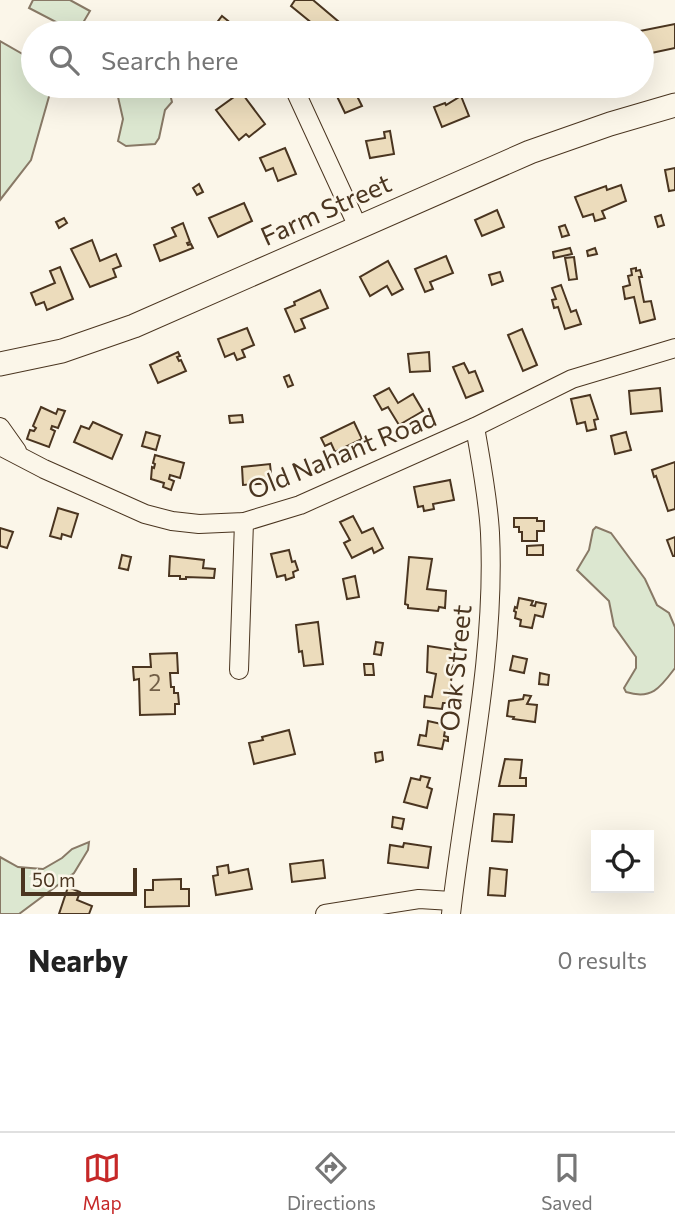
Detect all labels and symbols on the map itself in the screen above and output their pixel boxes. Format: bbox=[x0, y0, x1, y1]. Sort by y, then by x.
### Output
street label: Farm Street bbox=[255, 166, 395, 251]
street label: Old Nahant Road bbox=[243, 401, 440, 505]
street label: Oak Street bbox=[432, 603, 477, 733]
house number: 2 bbox=[149, 668, 161, 696]
scale bar bbox=[21, 865, 136, 897]

